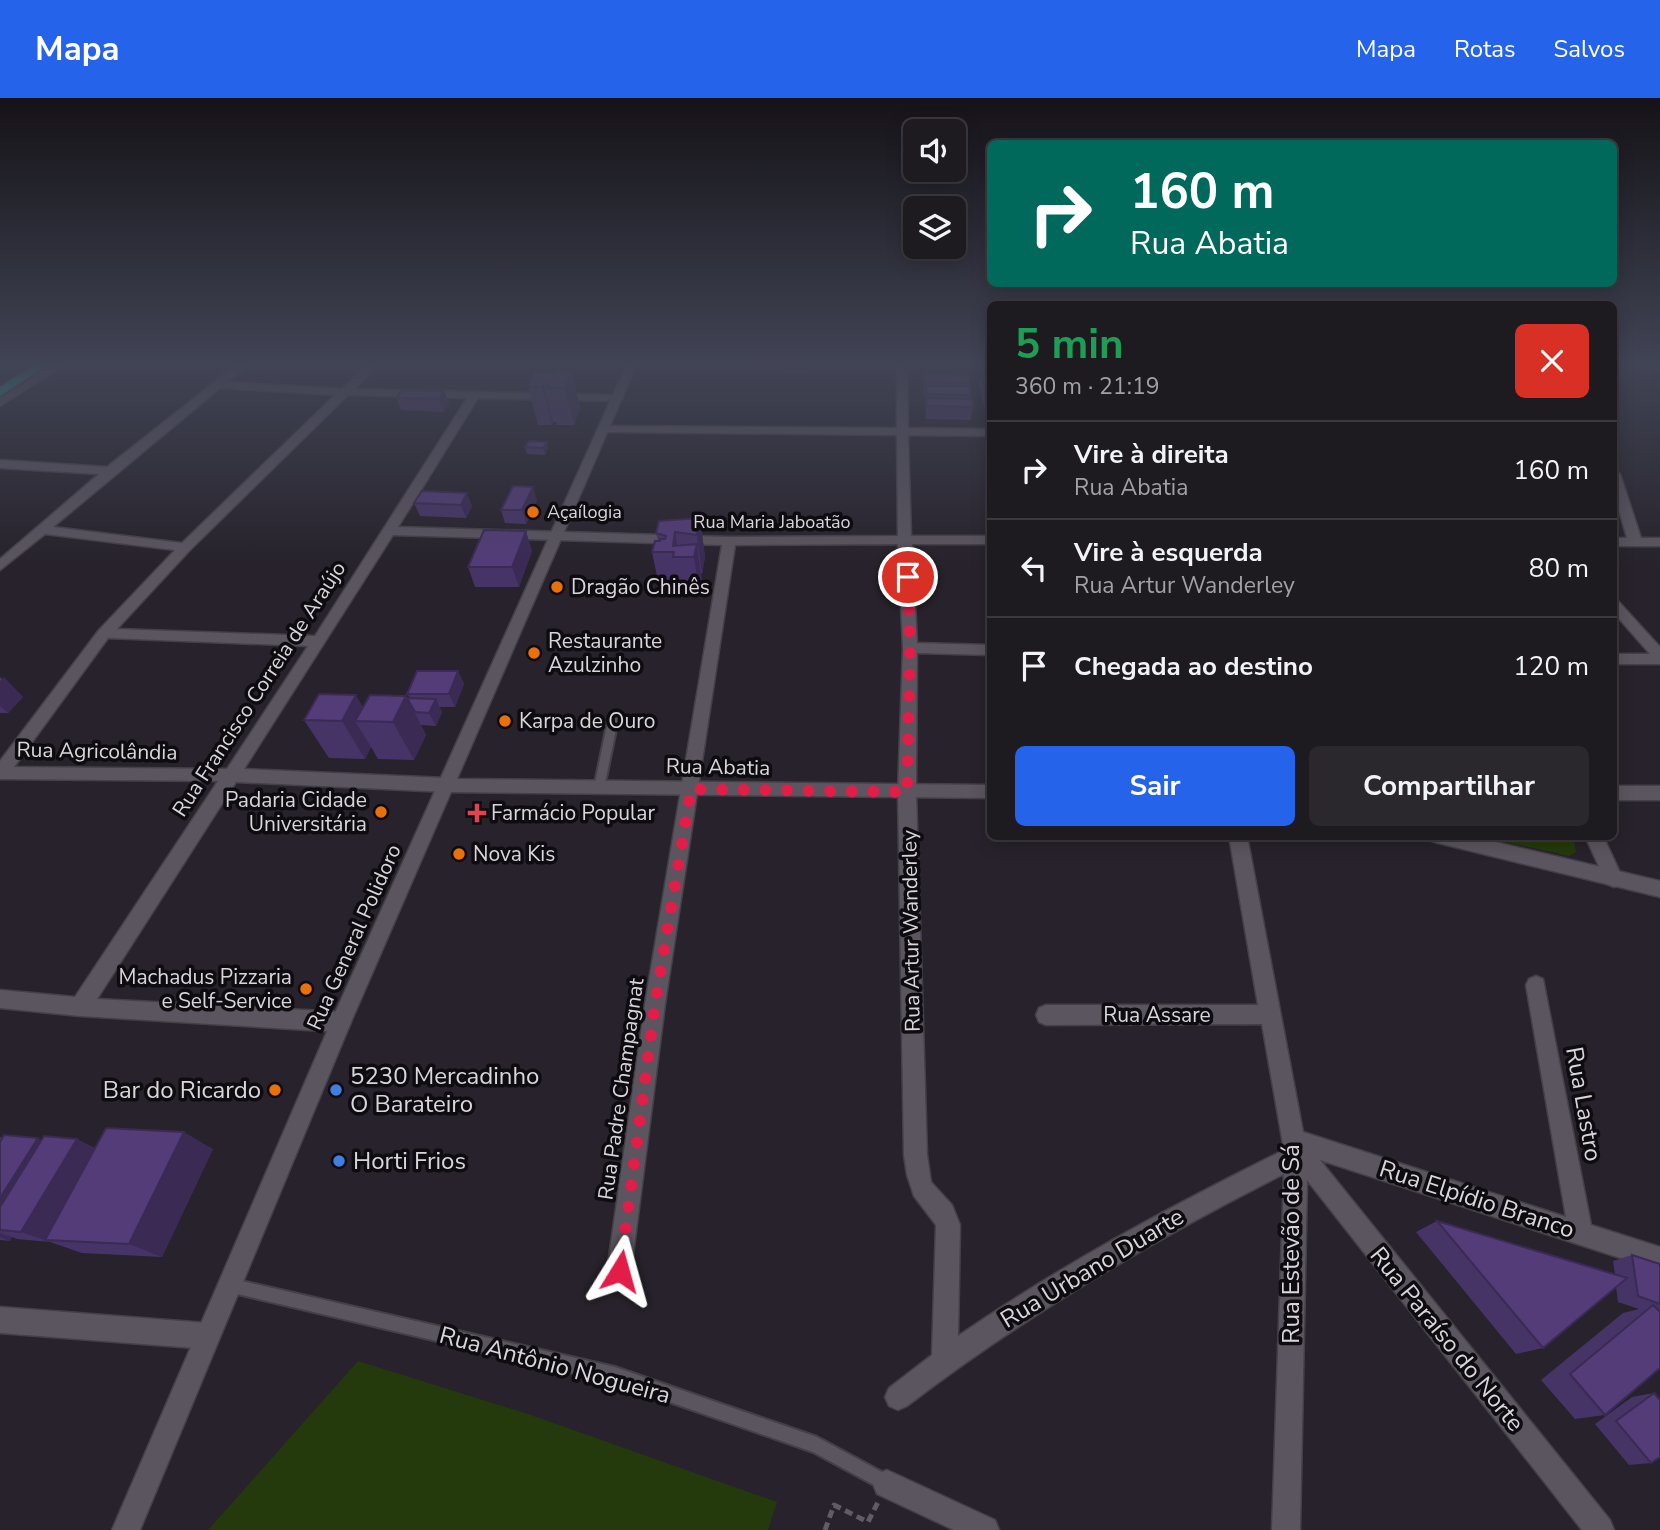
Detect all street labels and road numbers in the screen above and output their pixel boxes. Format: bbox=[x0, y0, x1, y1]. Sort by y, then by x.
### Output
street label: Rua Maria Jaboatão bbox=[693, 510, 851, 534]
street label: Rua Francisco Correia de Araújo bbox=[166, 556, 352, 822]
street label: Rua Agricolândia bbox=[16, 736, 178, 766]
street label: Rua Abatia bbox=[666, 752, 770, 782]
street label: Rua Artur Wanderley bbox=[895, 830, 927, 1032]
street label: Rua General Polidoro bbox=[300, 840, 408, 1034]
street label: Rua Padre Champagnat bbox=[592, 976, 651, 1202]
street label: Rua Assare bbox=[1103, 1001, 1211, 1029]
street label: Rua Lastro bbox=[1558, 1044, 1610, 1164]
street label: Rua Estevão de Sá bbox=[1275, 1144, 1307, 1344]
street label: Rua Elpídio Branco bbox=[1375, 1152, 1579, 1246]
street label: Rua Urbano Duarte bbox=[994, 1201, 1190, 1335]
street label: Rua Paraíso do Norte bbox=[1363, 1240, 1531, 1438]
street label: Rua Antônio Nogueira bbox=[436, 1319, 674, 1411]

